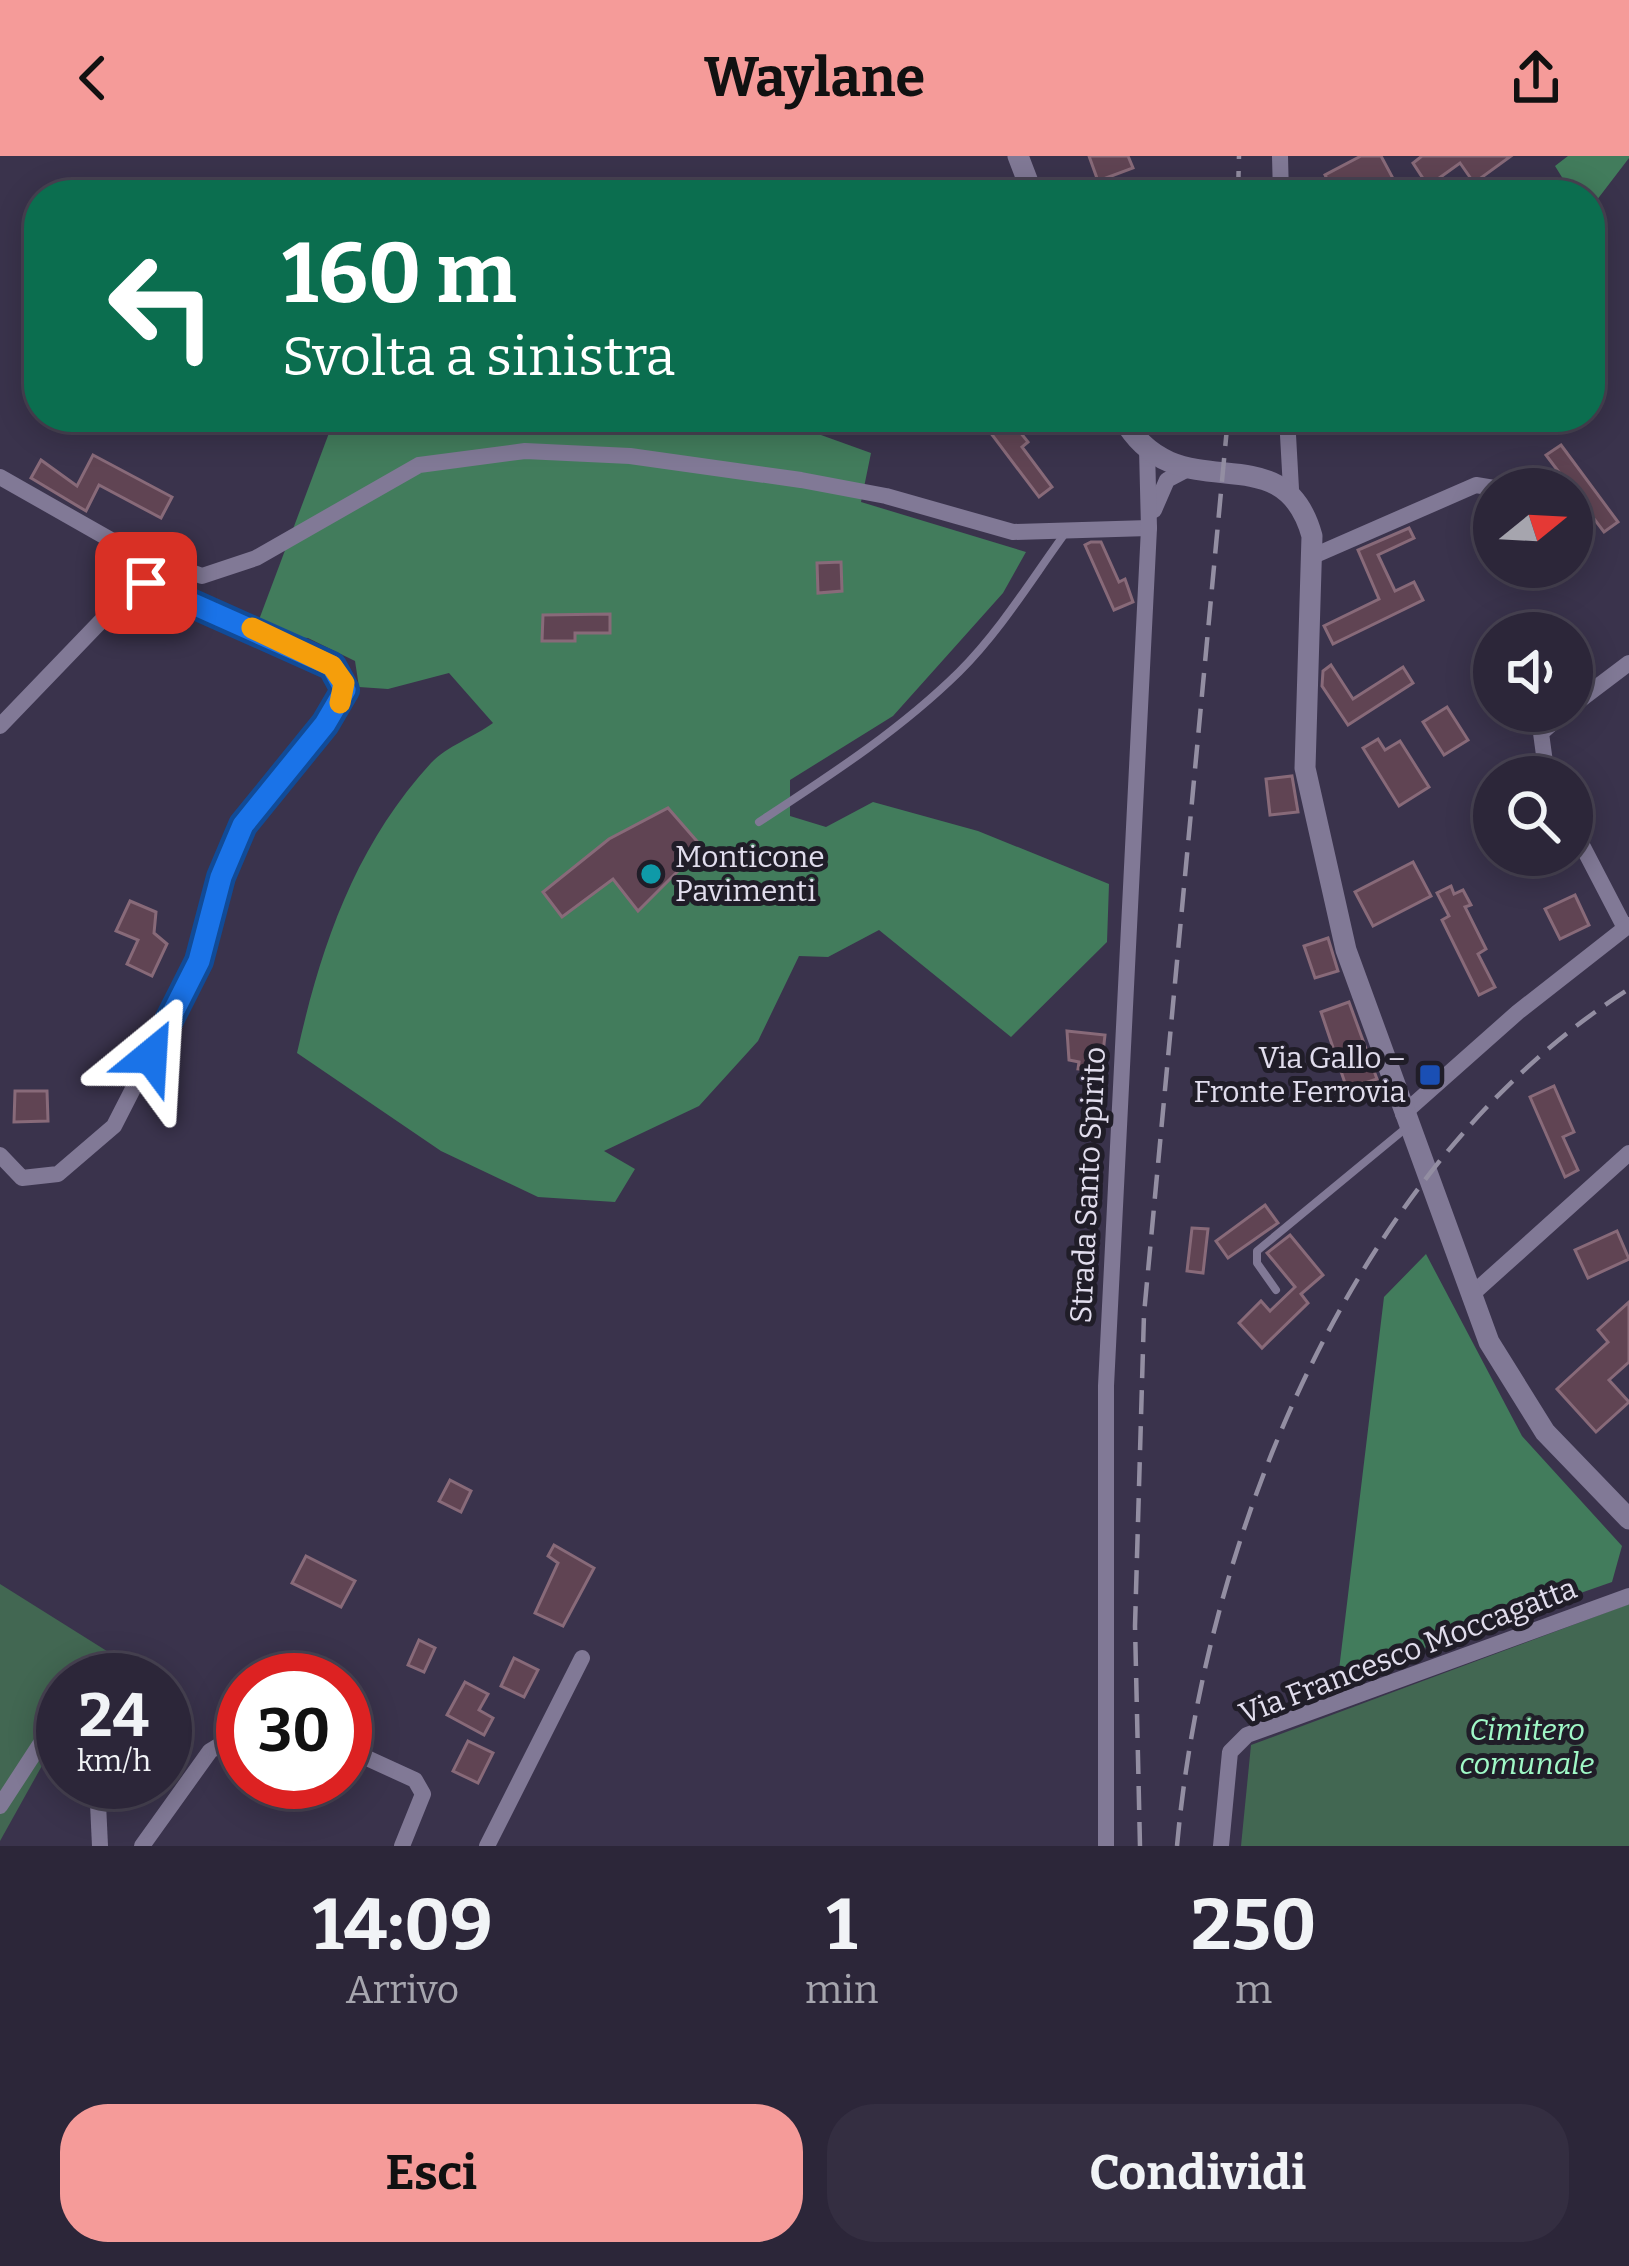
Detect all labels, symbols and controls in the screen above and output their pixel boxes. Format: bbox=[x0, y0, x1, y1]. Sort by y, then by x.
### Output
icon: back bbox=[60, 45, 126, 111]
icon: share bbox=[1503, 45, 1569, 111]
text: Waylane bbox=[704, 46, 925, 110]
text: 160 m bbox=[282, 223, 517, 324]
icon: left bbox=[84, 228, 240, 384]
text: Svolta a sinistra bbox=[282, 325, 675, 389]
north arrow bbox=[1473, 468, 1593, 588]
map controls bbox=[1473, 468, 1593, 876]
pin bbox=[95, 532, 197, 634]
icon: arrive bbox=[113, 550, 179, 616]
button: sound bbox=[1473, 612, 1593, 732]
button: search bbox=[1473, 756, 1593, 876]
place label: Monticone Pavimenti bbox=[675, 839, 825, 909]
marker: Monticone Pavimenti bbox=[638, 861, 664, 887]
position arrow bbox=[88, 993, 214, 1119]
place label: Via Gallo – Fronte Ferrovia bbox=[1193, 1040, 1406, 1110]
street label: Strada Santo Spirito bbox=[1063, 1046, 1113, 1324]
marker: Via Gallo – Fronte Ferrovia bbox=[1417, 1062, 1443, 1088]
street label: Via Francesco Moccagatta bbox=[1234, 1570, 1582, 1732]
speed limit sign: 30 bbox=[216, 1653, 372, 1809]
text: 24 bbox=[79, 1680, 149, 1752]
park label: Cimitero comunale bbox=[1460, 1712, 1594, 1782]
text: km/h bbox=[77, 1743, 151, 1779]
text: 14:09 bbox=[312, 1882, 492, 1968]
text: 1 bbox=[826, 1882, 857, 1968]
text: 250 bbox=[1191, 1882, 1317, 1968]
text: Arrivo bbox=[346, 1967, 459, 2013]
text: min bbox=[805, 1967, 878, 2013]
text: m bbox=[1235, 1967, 1272, 2013]
button: Esci bbox=[60, 2104, 803, 2242]
button: Condividi bbox=[827, 2104, 1569, 2242]

